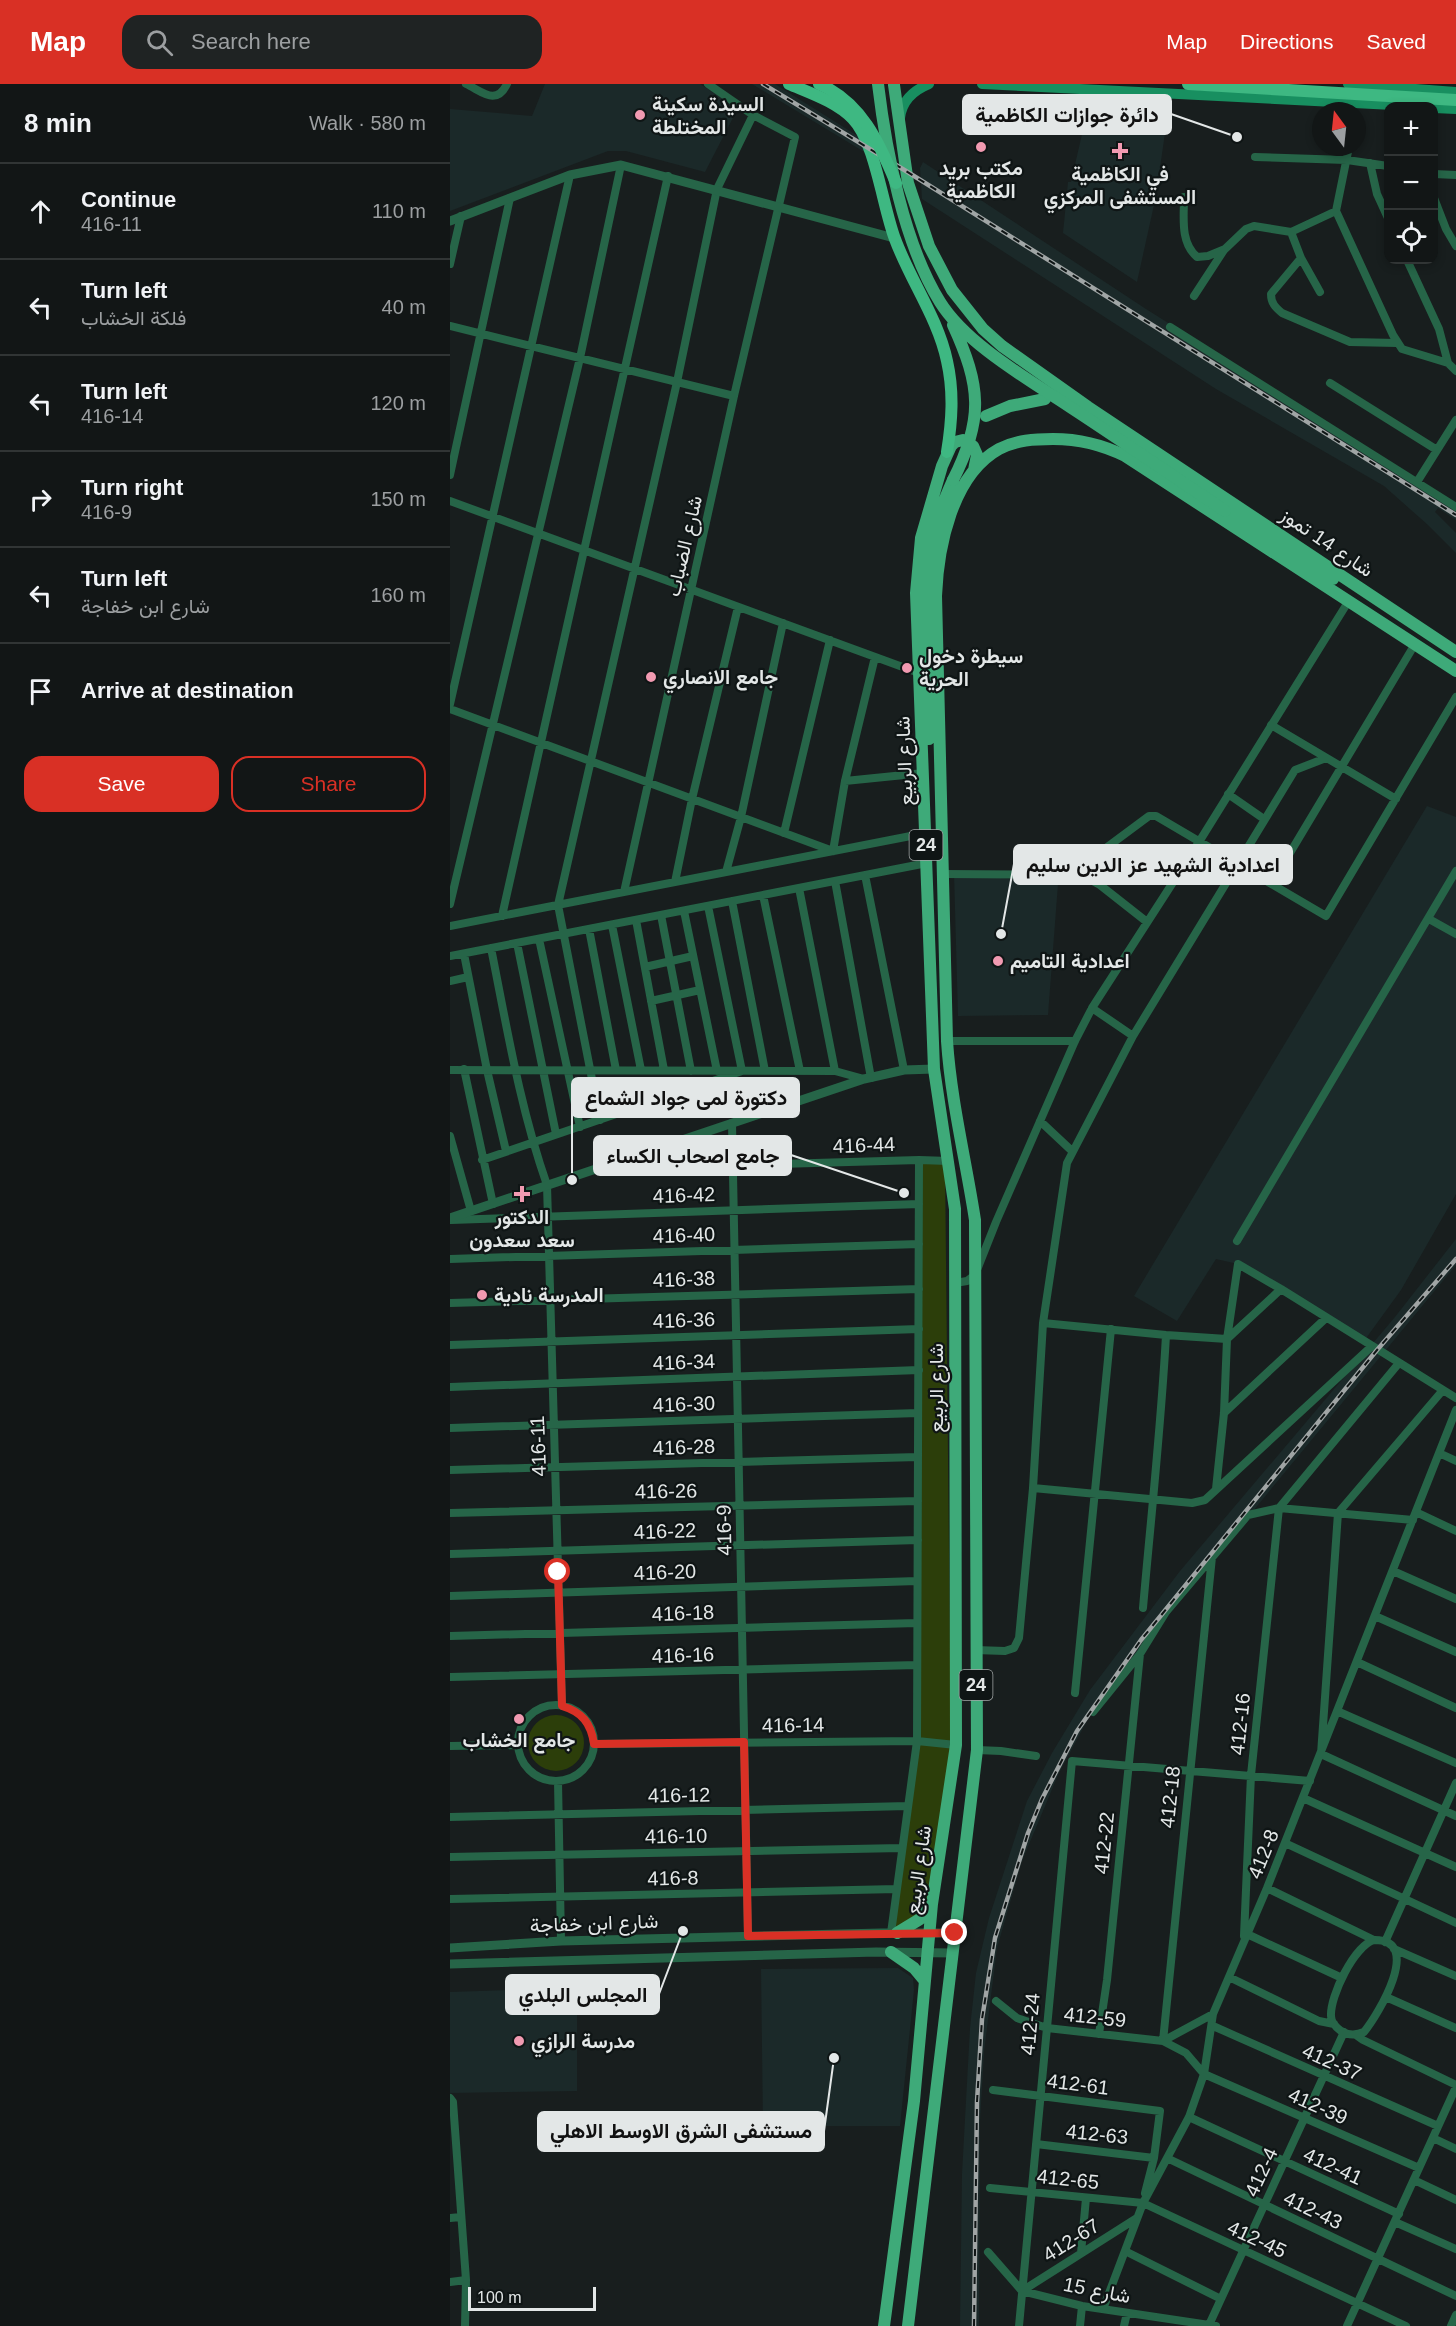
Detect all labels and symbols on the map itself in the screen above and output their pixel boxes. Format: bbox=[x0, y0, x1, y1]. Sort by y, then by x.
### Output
place label: السيدة سكينة المختلطة bbox=[652, 93, 764, 138]
callout: دائرة جوازات الكاظمية bbox=[963, 95, 1171, 134]
north arrow bbox=[1312, 102, 1366, 156]
text: دائرة جوازات الكاظمية bbox=[975, 103, 1159, 128]
marker: السيدة سكينة المختلطة bbox=[633, 108, 647, 122]
marker: مكتب بريد الكاظمية bbox=[974, 140, 988, 154]
marker: في الكاظمية المستشفى المركزي bbox=[1111, 142, 1129, 160]
place label: مكتب بريد الكاظمية bbox=[939, 157, 1023, 203]
place label: في الكاظمية المستشفى المركزي bbox=[1044, 163, 1196, 214]
street label: شارع الضباب bbox=[662, 493, 709, 599]
street label: شارع 14 تموز bbox=[1274, 502, 1377, 584]
place label: سيطرة دخول الحرية bbox=[919, 645, 1023, 692]
marker: سيطرة دخول الحرية bbox=[900, 661, 914, 675]
place label: جامع الانصاري bbox=[663, 666, 778, 694]
marker: جامع الانصاري bbox=[644, 670, 658, 684]
street label: شارع الربيع bbox=[891, 716, 920, 806]
road number: 24 bbox=[910, 830, 942, 860]
callout: اعدادية الشهيد عز الدين سليم bbox=[1014, 845, 1292, 884]
text: اعدادية الشهيد عز الدين سليم bbox=[1026, 853, 1280, 879]
place label: اعدادية التاميم bbox=[1010, 950, 1130, 974]
marker: اعدادية التاميم bbox=[991, 954, 1005, 968]
callout: دكتورة لمى جواد الشماع bbox=[572, 1078, 799, 1117]
text: دكتورة لمى جواد الشماع bbox=[585, 1086, 787, 1112]
street label: 416-44 bbox=[832, 1133, 896, 1157]
callout: جامع اصحاب الکساء bbox=[594, 1136, 791, 1175]
text: جامع اصحاب الکساء bbox=[606, 1144, 780, 1170]
street label: 416-42 bbox=[652, 1183, 716, 1207]
marker: الدكتور سعد سعدون bbox=[513, 1185, 531, 1203]
place label: الدكتور سعد سعدون bbox=[469, 1206, 575, 1253]
street label: 416-40 bbox=[652, 1223, 716, 1247]
street label: 416-38 bbox=[652, 1267, 716, 1291]
place label: المدرسة نادية bbox=[494, 1284, 604, 1308]
marker: المدرسة نادية bbox=[475, 1288, 489, 1302]
street label: 416-36 bbox=[652, 1308, 716, 1332]
street label: شارع الربيع bbox=[925, 1343, 950, 1433]
street label: 416-34 bbox=[652, 1350, 716, 1374]
street label: 416-30 bbox=[652, 1392, 716, 1416]
street label: 416-11 bbox=[526, 1415, 550, 1477]
street label: 416-28 bbox=[652, 1435, 716, 1459]
street label: 416-26 bbox=[635, 1479, 697, 1503]
street label: 416-9 bbox=[713, 1504, 735, 1556]
street label: 416-22 bbox=[633, 1519, 697, 1543]
route start bbox=[544, 1558, 570, 1584]
street label: 416-20 bbox=[633, 1560, 697, 1584]
street label: 416-18 bbox=[651, 1601, 715, 1625]
street label: 416-16 bbox=[651, 1643, 715, 1667]
road number: 24 bbox=[960, 1670, 992, 1700]
street label: 412-16 bbox=[1226, 1692, 1254, 1756]
marker: جامع الخشاب bbox=[512, 1712, 526, 1726]
street label: 416-14 bbox=[762, 1713, 824, 1737]
place label: جامع الخشاب bbox=[463, 1729, 575, 1754]
street label: 412-18 bbox=[1156, 1765, 1184, 1829]
street label: 416-12 bbox=[648, 1783, 710, 1807]
street label: 412-22 bbox=[1090, 1811, 1118, 1875]
street label: 416-10 bbox=[645, 1824, 707, 1848]
street label: شارع الربيع bbox=[901, 1824, 938, 1916]
street label: 412-8 bbox=[1243, 1826, 1283, 1882]
street label: 416-8 bbox=[647, 1867, 699, 1889]
street label: شارع ابن خفاجة bbox=[529, 1910, 659, 1939]
route end bbox=[941, 1919, 967, 1945]
callout: المجلس البلدي bbox=[506, 1975, 659, 2014]
text: المجلس البلدي bbox=[518, 1983, 648, 2012]
street label: 412-24 bbox=[1016, 1992, 1044, 2056]
street label: 412-59 bbox=[1063, 2003, 1127, 2031]
place label: مدرسة الرازي bbox=[531, 2030, 635, 2058]
marker: مدرسة الرازي bbox=[512, 2034, 526, 2048]
street label: 412-37 bbox=[1299, 2039, 1365, 2085]
street label: 412-61 bbox=[1046, 2069, 1110, 2099]
street label: 412-39 bbox=[1285, 2083, 1351, 2129]
callout: مستشفى الشرق الاوسط الاهلي bbox=[538, 2112, 824, 2151]
text: مستشفى الشرق الاوسط الاهلي bbox=[550, 2119, 812, 2148]
street label: 412-63 bbox=[1065, 2120, 1129, 2148]
street label: 412-41 bbox=[1300, 2143, 1366, 2189]
street label: 412-4 bbox=[1240, 2144, 1282, 2200]
street label: 412-65 bbox=[1036, 2165, 1100, 2193]
street label: 412-43 bbox=[1280, 2186, 1346, 2234]
street label: 412-67 bbox=[1039, 2214, 1103, 2266]
street label: 412-45 bbox=[1224, 2216, 1290, 2262]
street label: شارع 15 bbox=[1061, 2273, 1132, 2310]
scale bar bbox=[468, 2284, 596, 2312]

